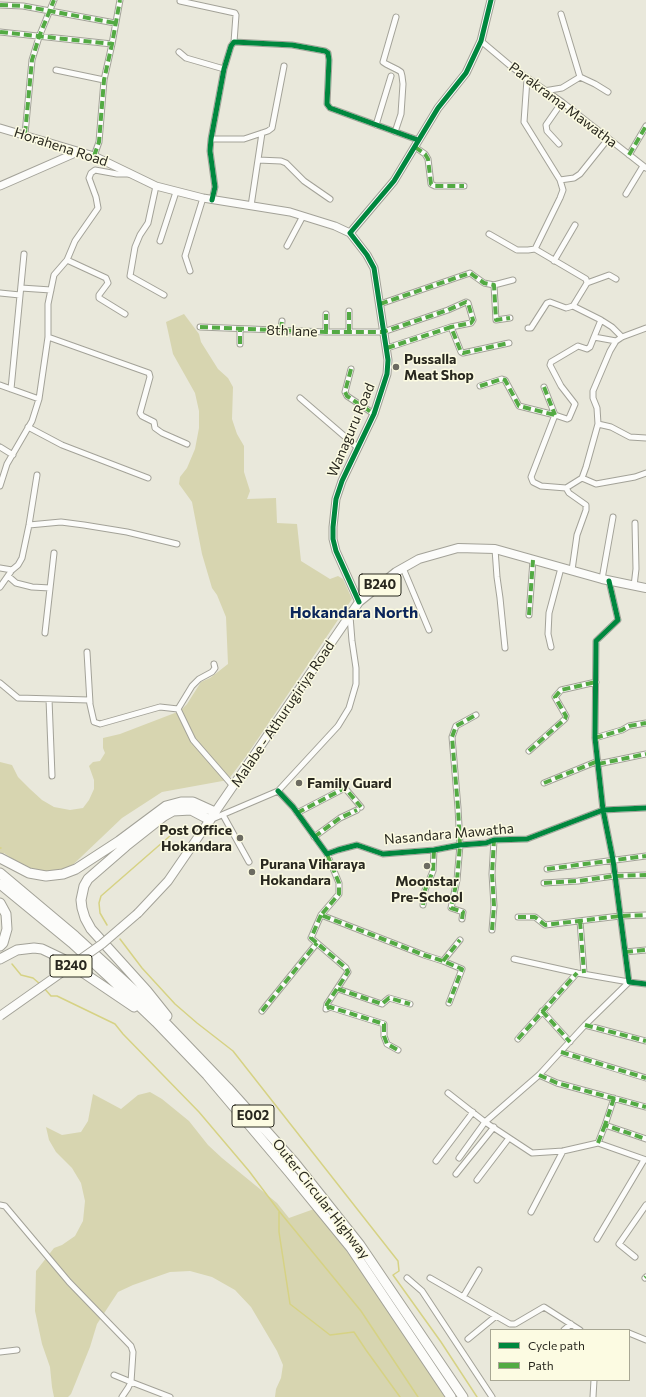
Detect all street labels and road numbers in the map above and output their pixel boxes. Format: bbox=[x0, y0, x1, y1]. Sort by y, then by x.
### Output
street label: Parakrama Mawatha bbox=[505, 59, 621, 151]
street label: Horahena Road bbox=[12, 124, 110, 170]
street label: 8th lane bbox=[266, 322, 318, 340]
street label: Wanaguru Road bbox=[324, 381, 378, 479]
road number: B240 bbox=[359, 574, 401, 596]
street label: Malabe - Athurugiriya Road bbox=[228, 638, 338, 790]
street label: Nasandara Mawatha bbox=[383, 820, 515, 848]
road number: B240 bbox=[50, 955, 92, 977]
road number: E002 bbox=[232, 1105, 274, 1127]
street label: Outer Circular Highway bbox=[269, 1136, 373, 1262]

